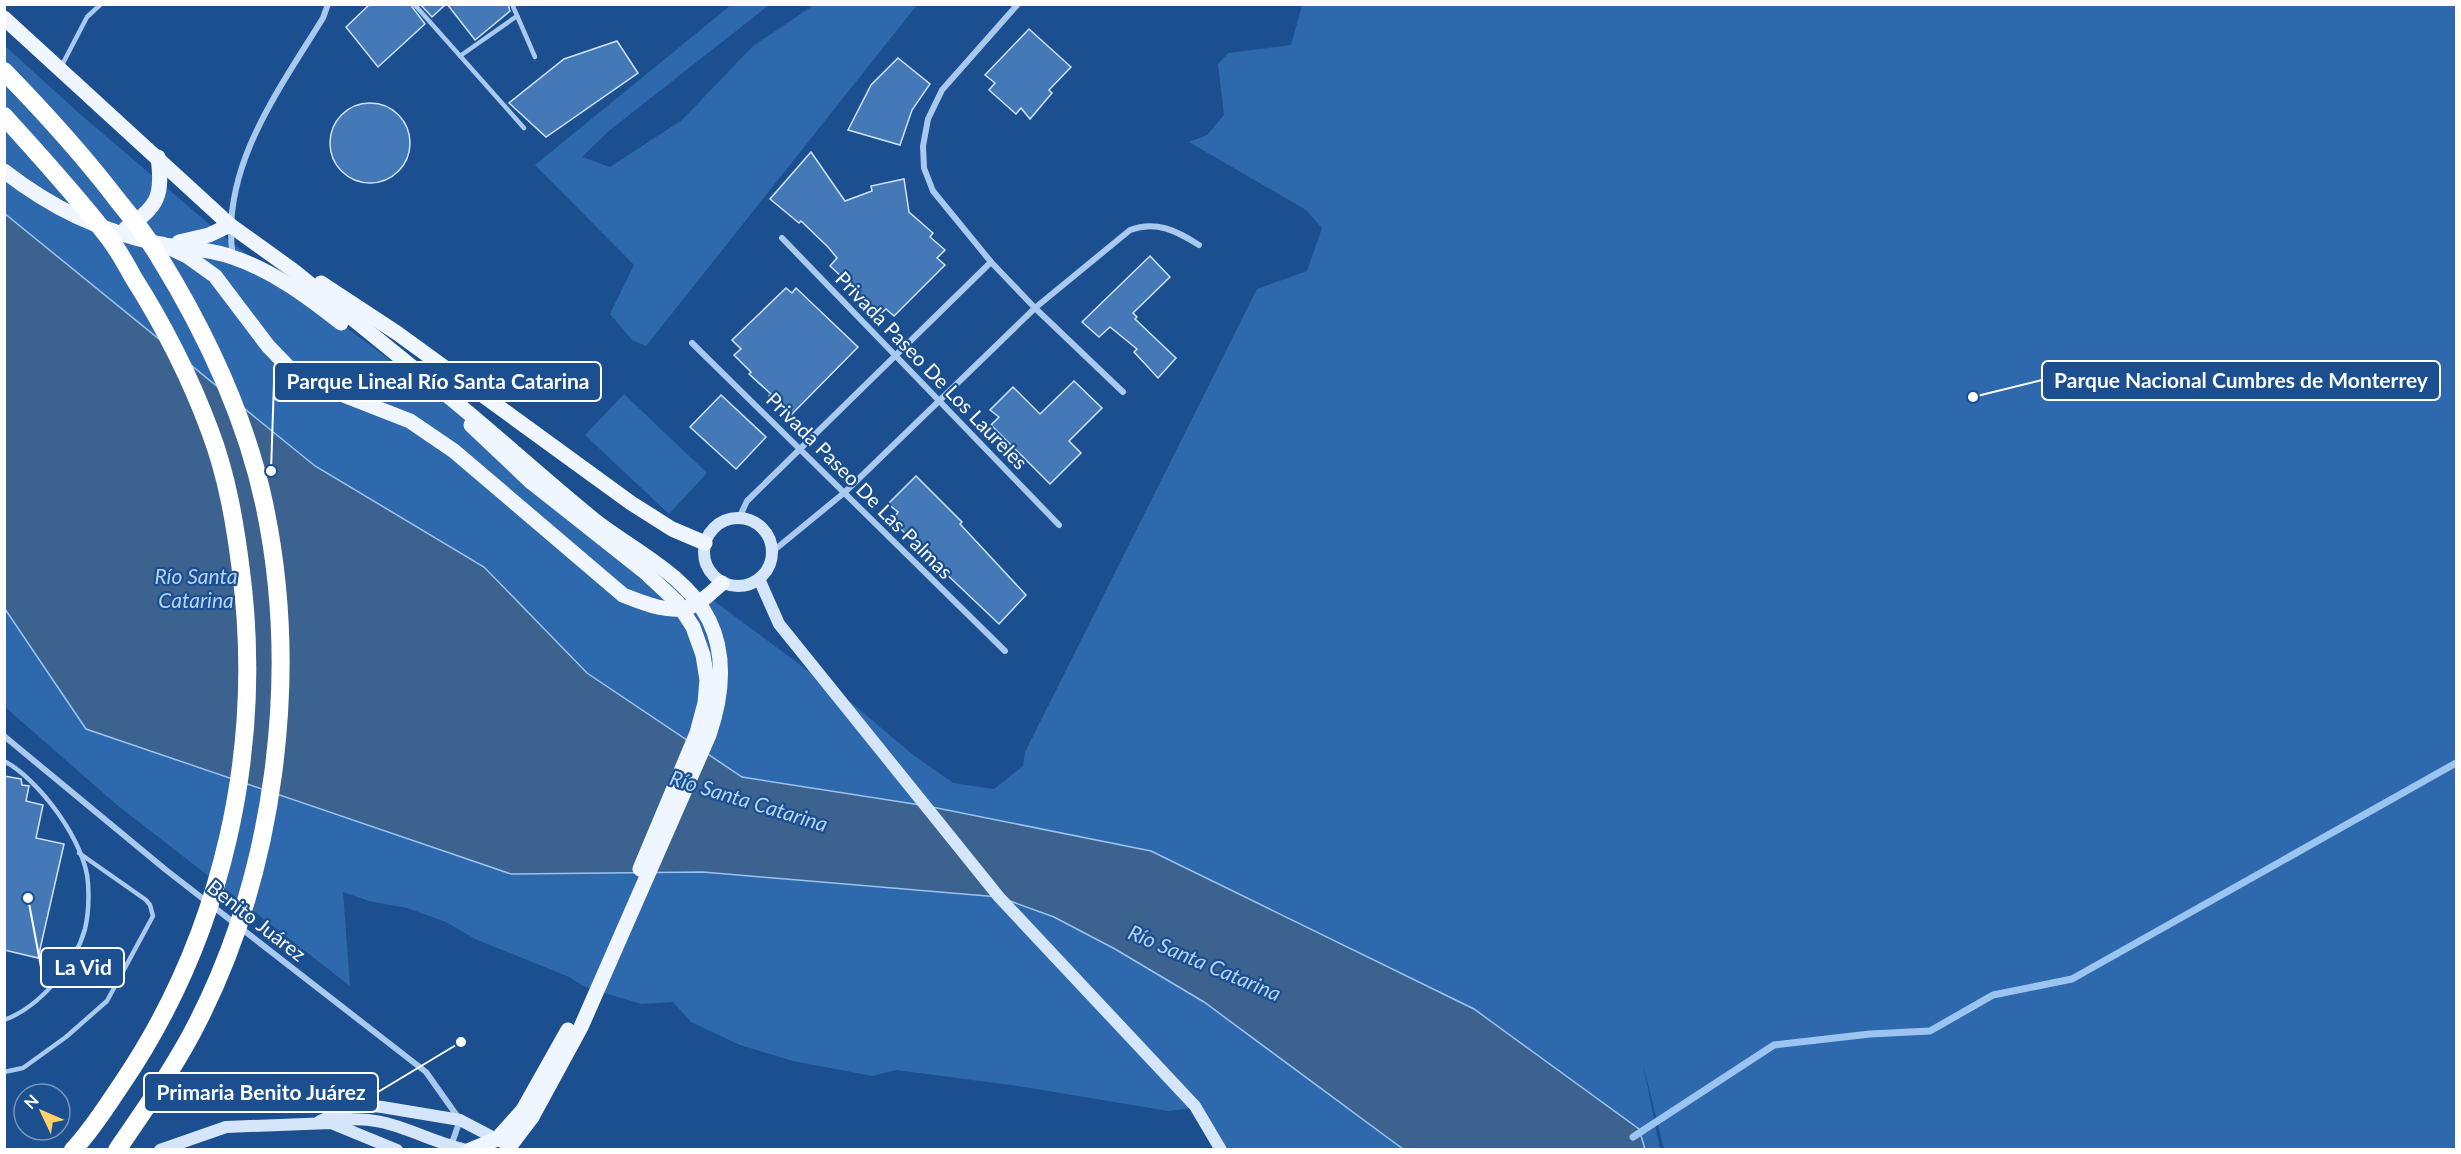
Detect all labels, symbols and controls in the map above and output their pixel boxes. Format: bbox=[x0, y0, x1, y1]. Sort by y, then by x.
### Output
street label: Privada Paseo De Los Laureles bbox=[831, 266, 1033, 474]
callout: Parque Nacional Cumbres de Monterrey bbox=[2042, 361, 2440, 400]
callout: Parque Lineal Río Santa Catarina bbox=[274, 362, 601, 401]
text: Parque Nacional Cumbres de Monterrey bbox=[2054, 367, 2429, 392]
text: Parque Lineal Río Santa Catarina bbox=[287, 368, 589, 393]
street label: Privada Paseo De Las Palmas bbox=[762, 387, 958, 583]
water label: Río Santa Catarina bbox=[154, 563, 238, 612]
water label: Río Santa Catarina bbox=[667, 764, 831, 836]
street label: Benito Juárez bbox=[203, 874, 311, 966]
water label: Río Santa Catarina bbox=[1125, 919, 1285, 1005]
callout: La Vid bbox=[41, 948, 124, 987]
text: La Vid bbox=[54, 954, 112, 979]
callout: Primaria Benito Juárez bbox=[144, 1073, 378, 1112]
text: Primaria Benito Juárez bbox=[156, 1079, 366, 1104]
north arrow bbox=[12, 1082, 72, 1142]
text: N bbox=[20, 1090, 42, 1112]

